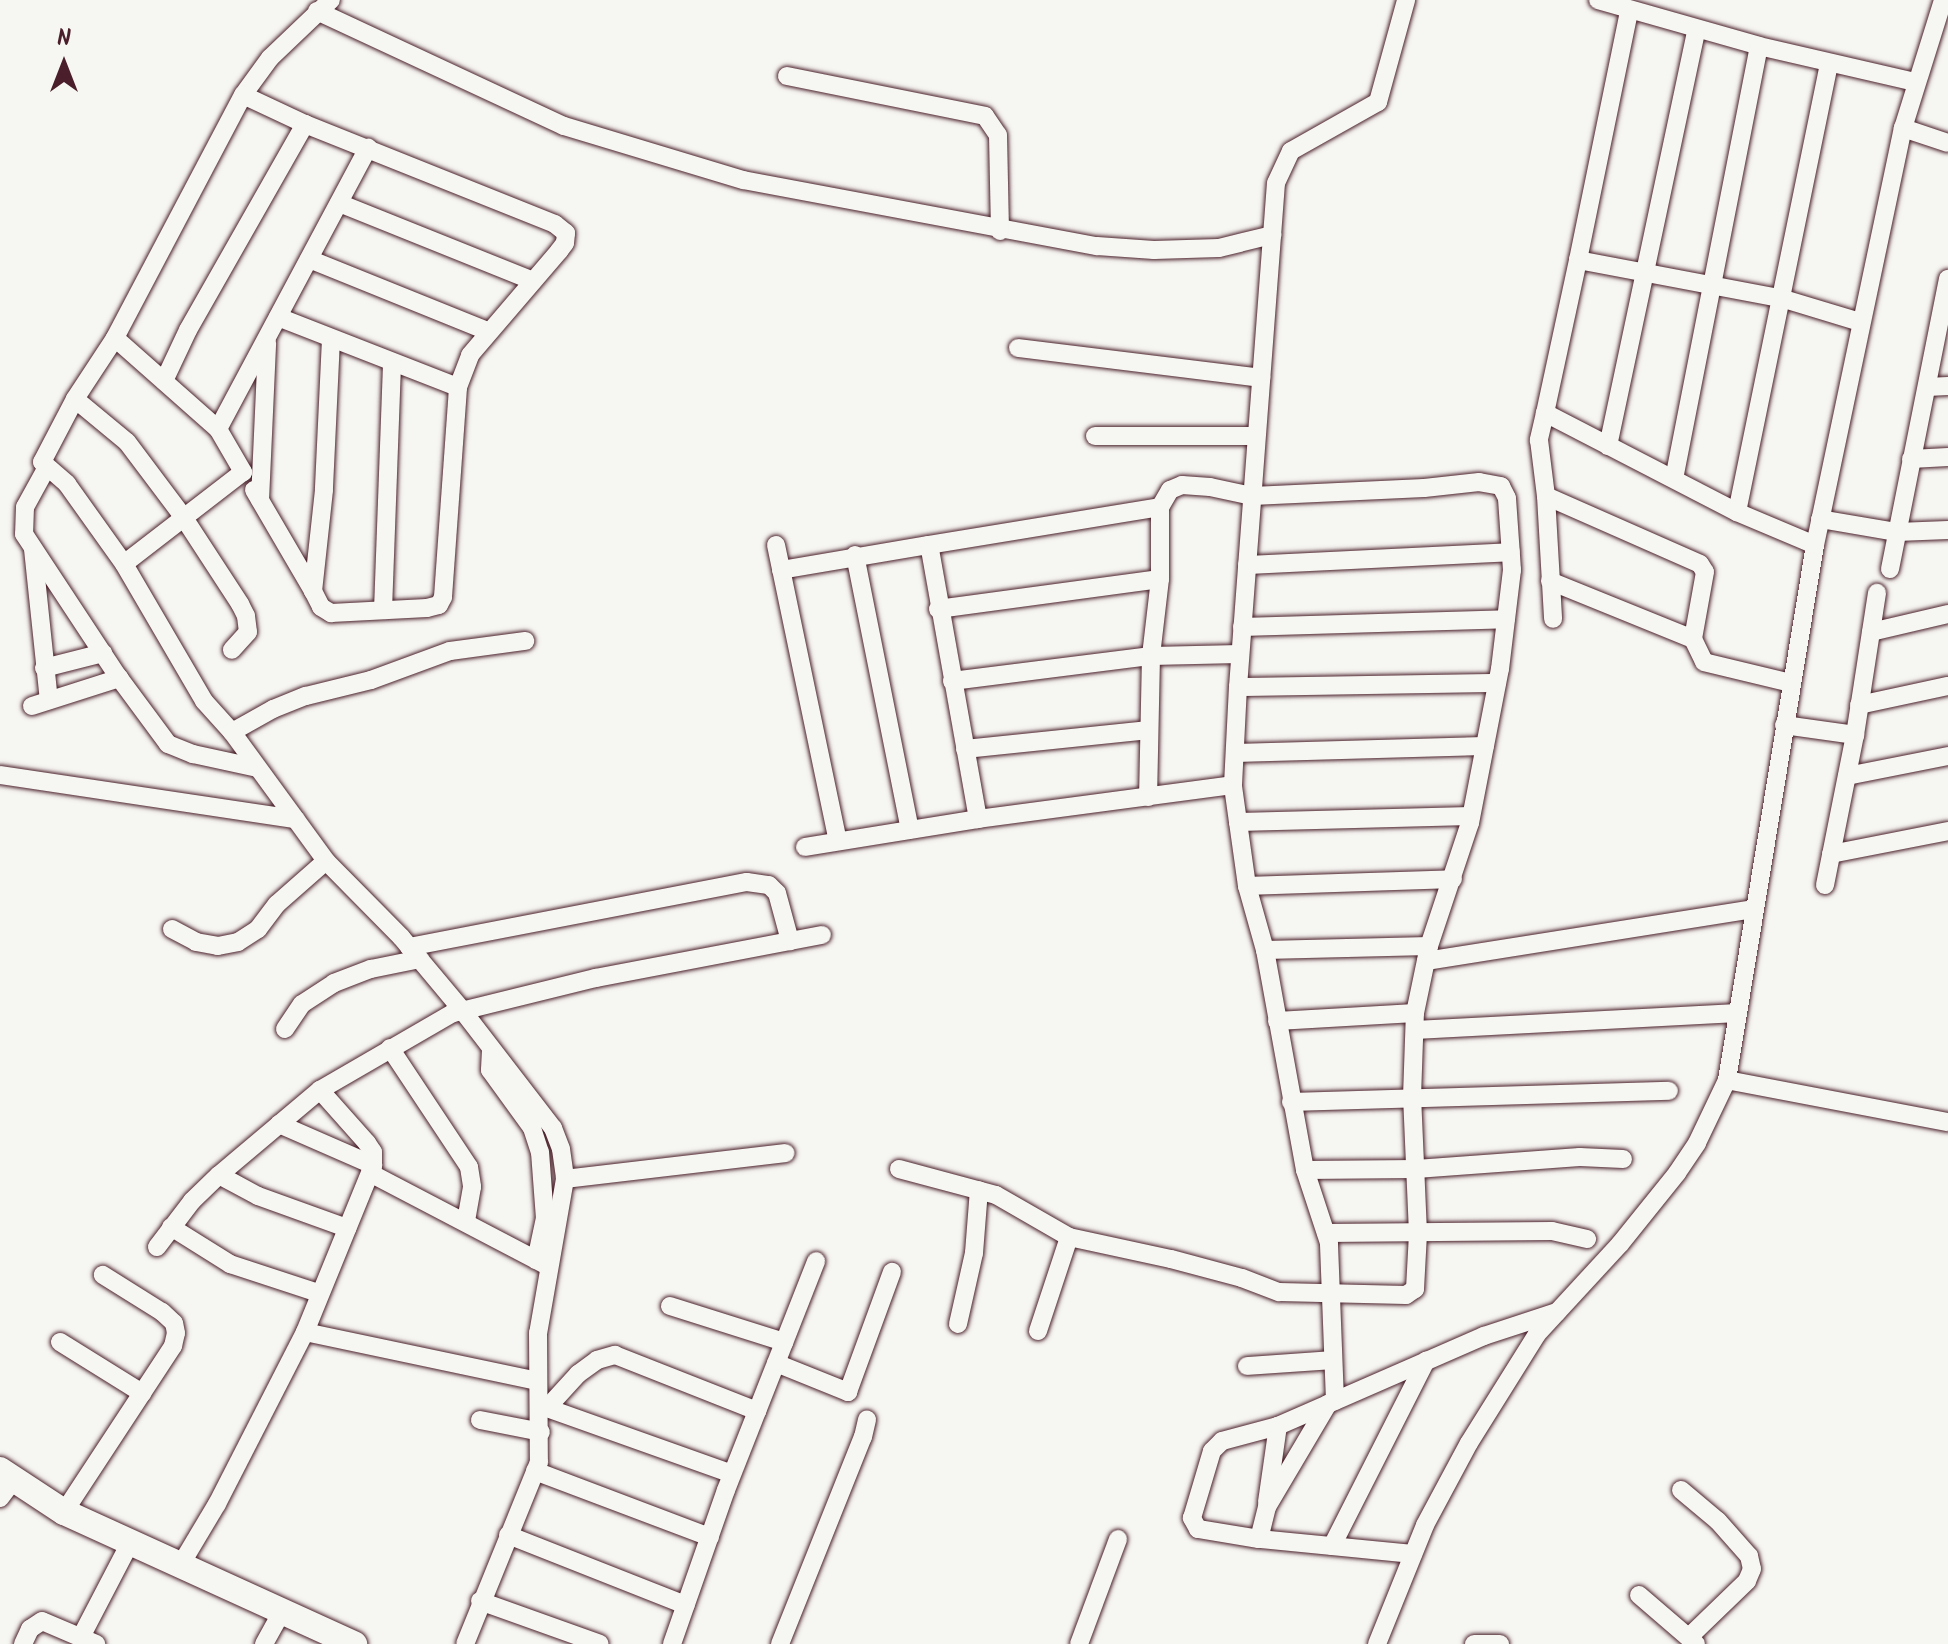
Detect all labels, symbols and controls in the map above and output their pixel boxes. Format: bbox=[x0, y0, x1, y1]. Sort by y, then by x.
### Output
text: N bbox=[57, 22, 71, 57]
north arrow bbox=[24, 24, 104, 104]

